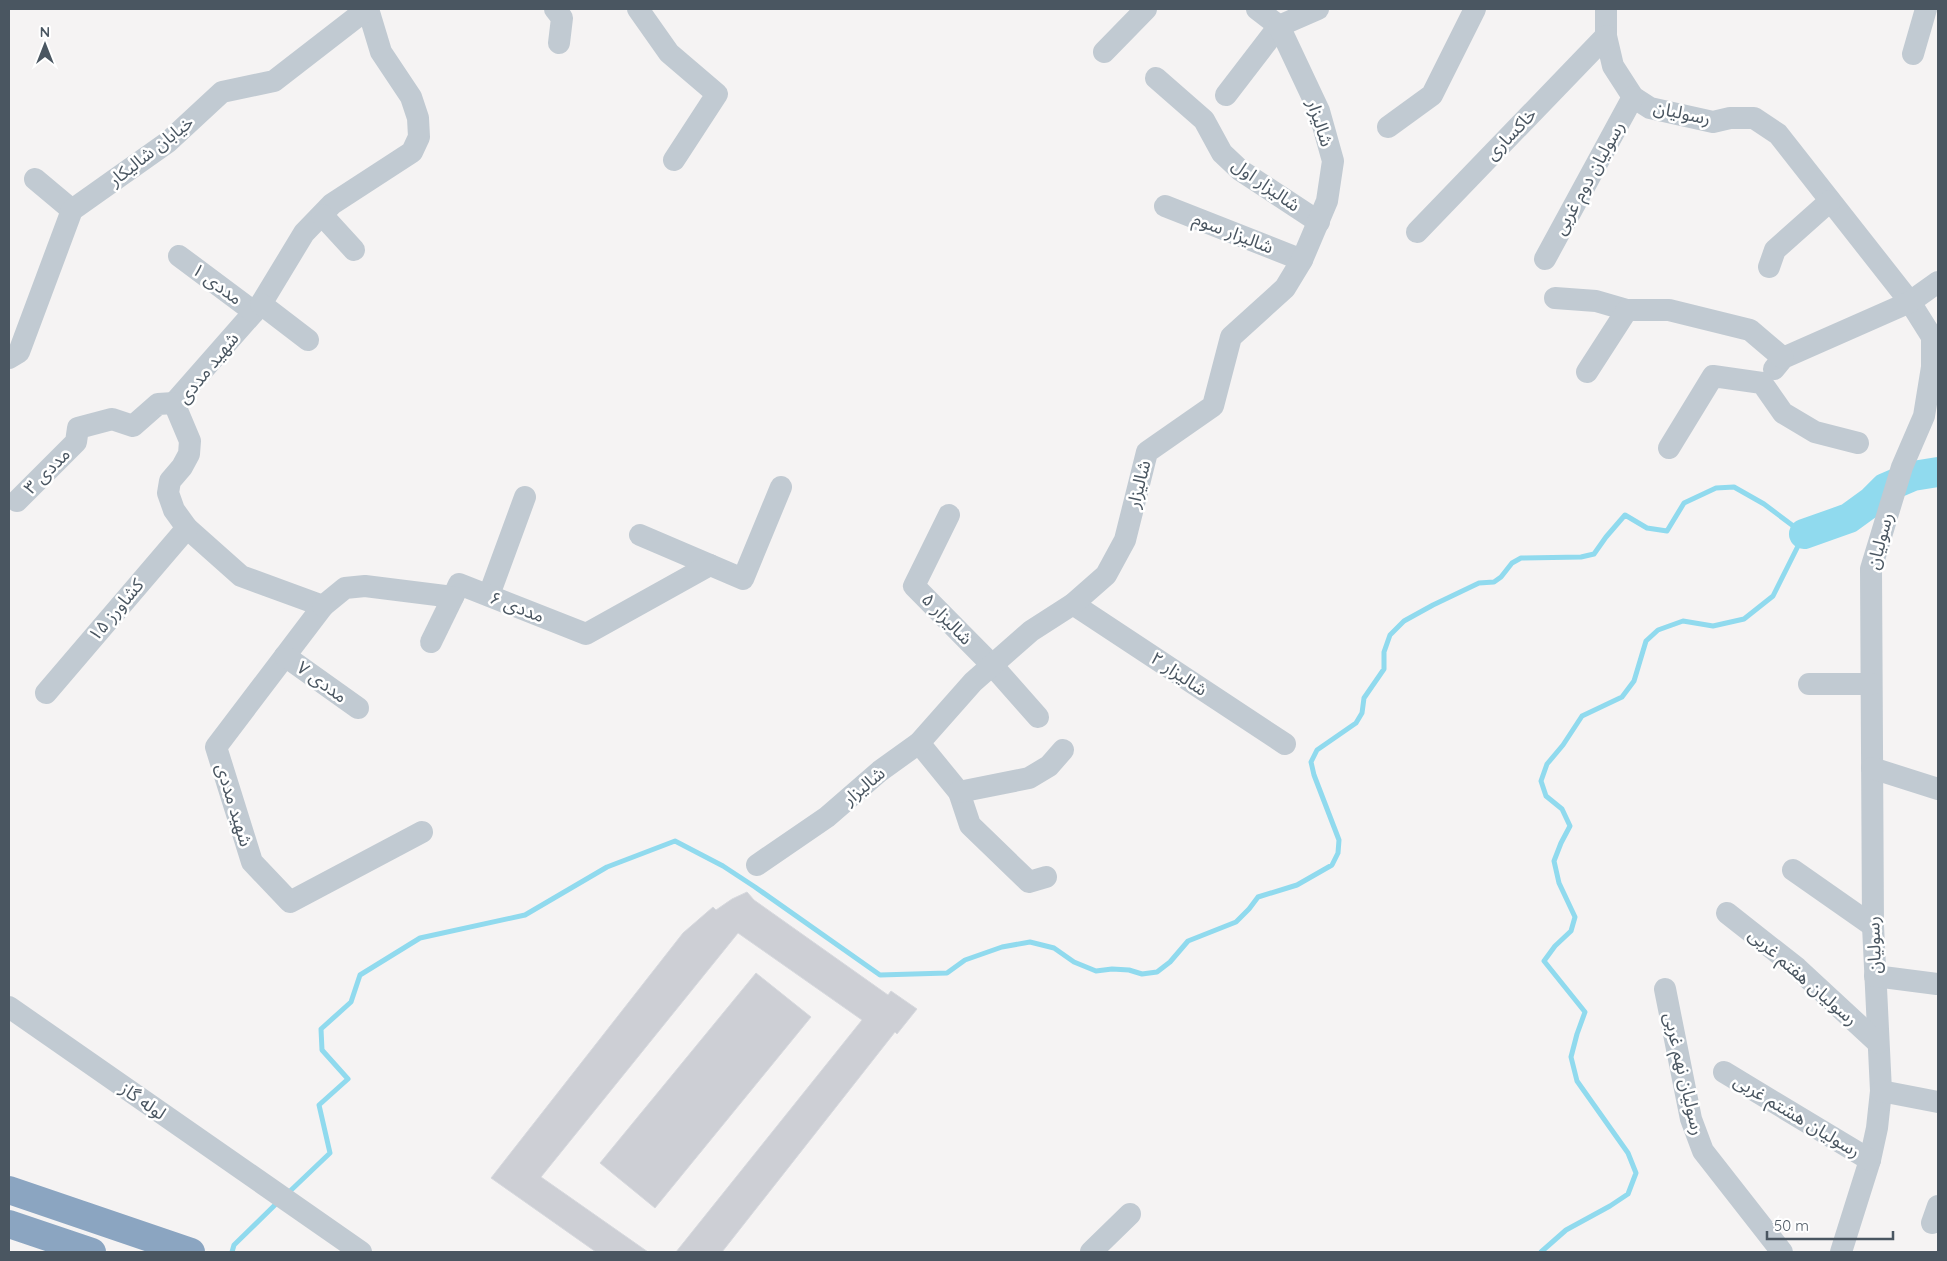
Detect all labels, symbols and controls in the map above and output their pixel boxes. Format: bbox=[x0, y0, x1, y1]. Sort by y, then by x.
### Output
north arrow bbox=[20, 20, 70, 70]
text: N bbox=[40, 23, 50, 41]
street label: شالیزار bbox=[1302, 95, 1339, 149]
street label: رسولیان bbox=[1652, 95, 1713, 130]
street label: خاکساری bbox=[1480, 103, 1541, 165]
street label: خیابان شالیکار bbox=[103, 110, 198, 192]
street label: رسولیان دوم غربی bbox=[1548, 117, 1632, 240]
street label: شالیزار اول bbox=[1228, 153, 1305, 216]
street label: شالیزار سوم bbox=[1189, 207, 1277, 261]
street label: مددی ۱ bbox=[188, 258, 247, 310]
street label: شهید مددی bbox=[172, 327, 244, 408]
street label: مددی ۳ bbox=[19, 443, 75, 499]
street label: شالیزار bbox=[1121, 458, 1156, 511]
street label: رسولیان bbox=[1861, 510, 1898, 572]
street label: کشاورز ۱۵ bbox=[83, 573, 149, 646]
street label: مددی ۶ bbox=[487, 586, 548, 627]
street label: شالیزار ۵ bbox=[917, 588, 978, 649]
street label: شالیزار ۲ bbox=[1147, 646, 1212, 701]
street label: مددی ۷ bbox=[293, 656, 352, 708]
street label: شهید مددی bbox=[211, 760, 258, 849]
street label: شالیزار bbox=[837, 761, 890, 811]
street label: رسولیان bbox=[1861, 916, 1886, 974]
street label: رسولیان هفتم غربی bbox=[1743, 923, 1863, 1032]
street label: رسولیان نهم غربی bbox=[1657, 1010, 1710, 1138]
street label: رسولیان هشتم غربی bbox=[1729, 1069, 1865, 1164]
street label: لوله گاز bbox=[115, 1076, 171, 1125]
scale bar bbox=[1767, 1208, 1893, 1240]
text: 50 m bbox=[1774, 1216, 1809, 1235]

